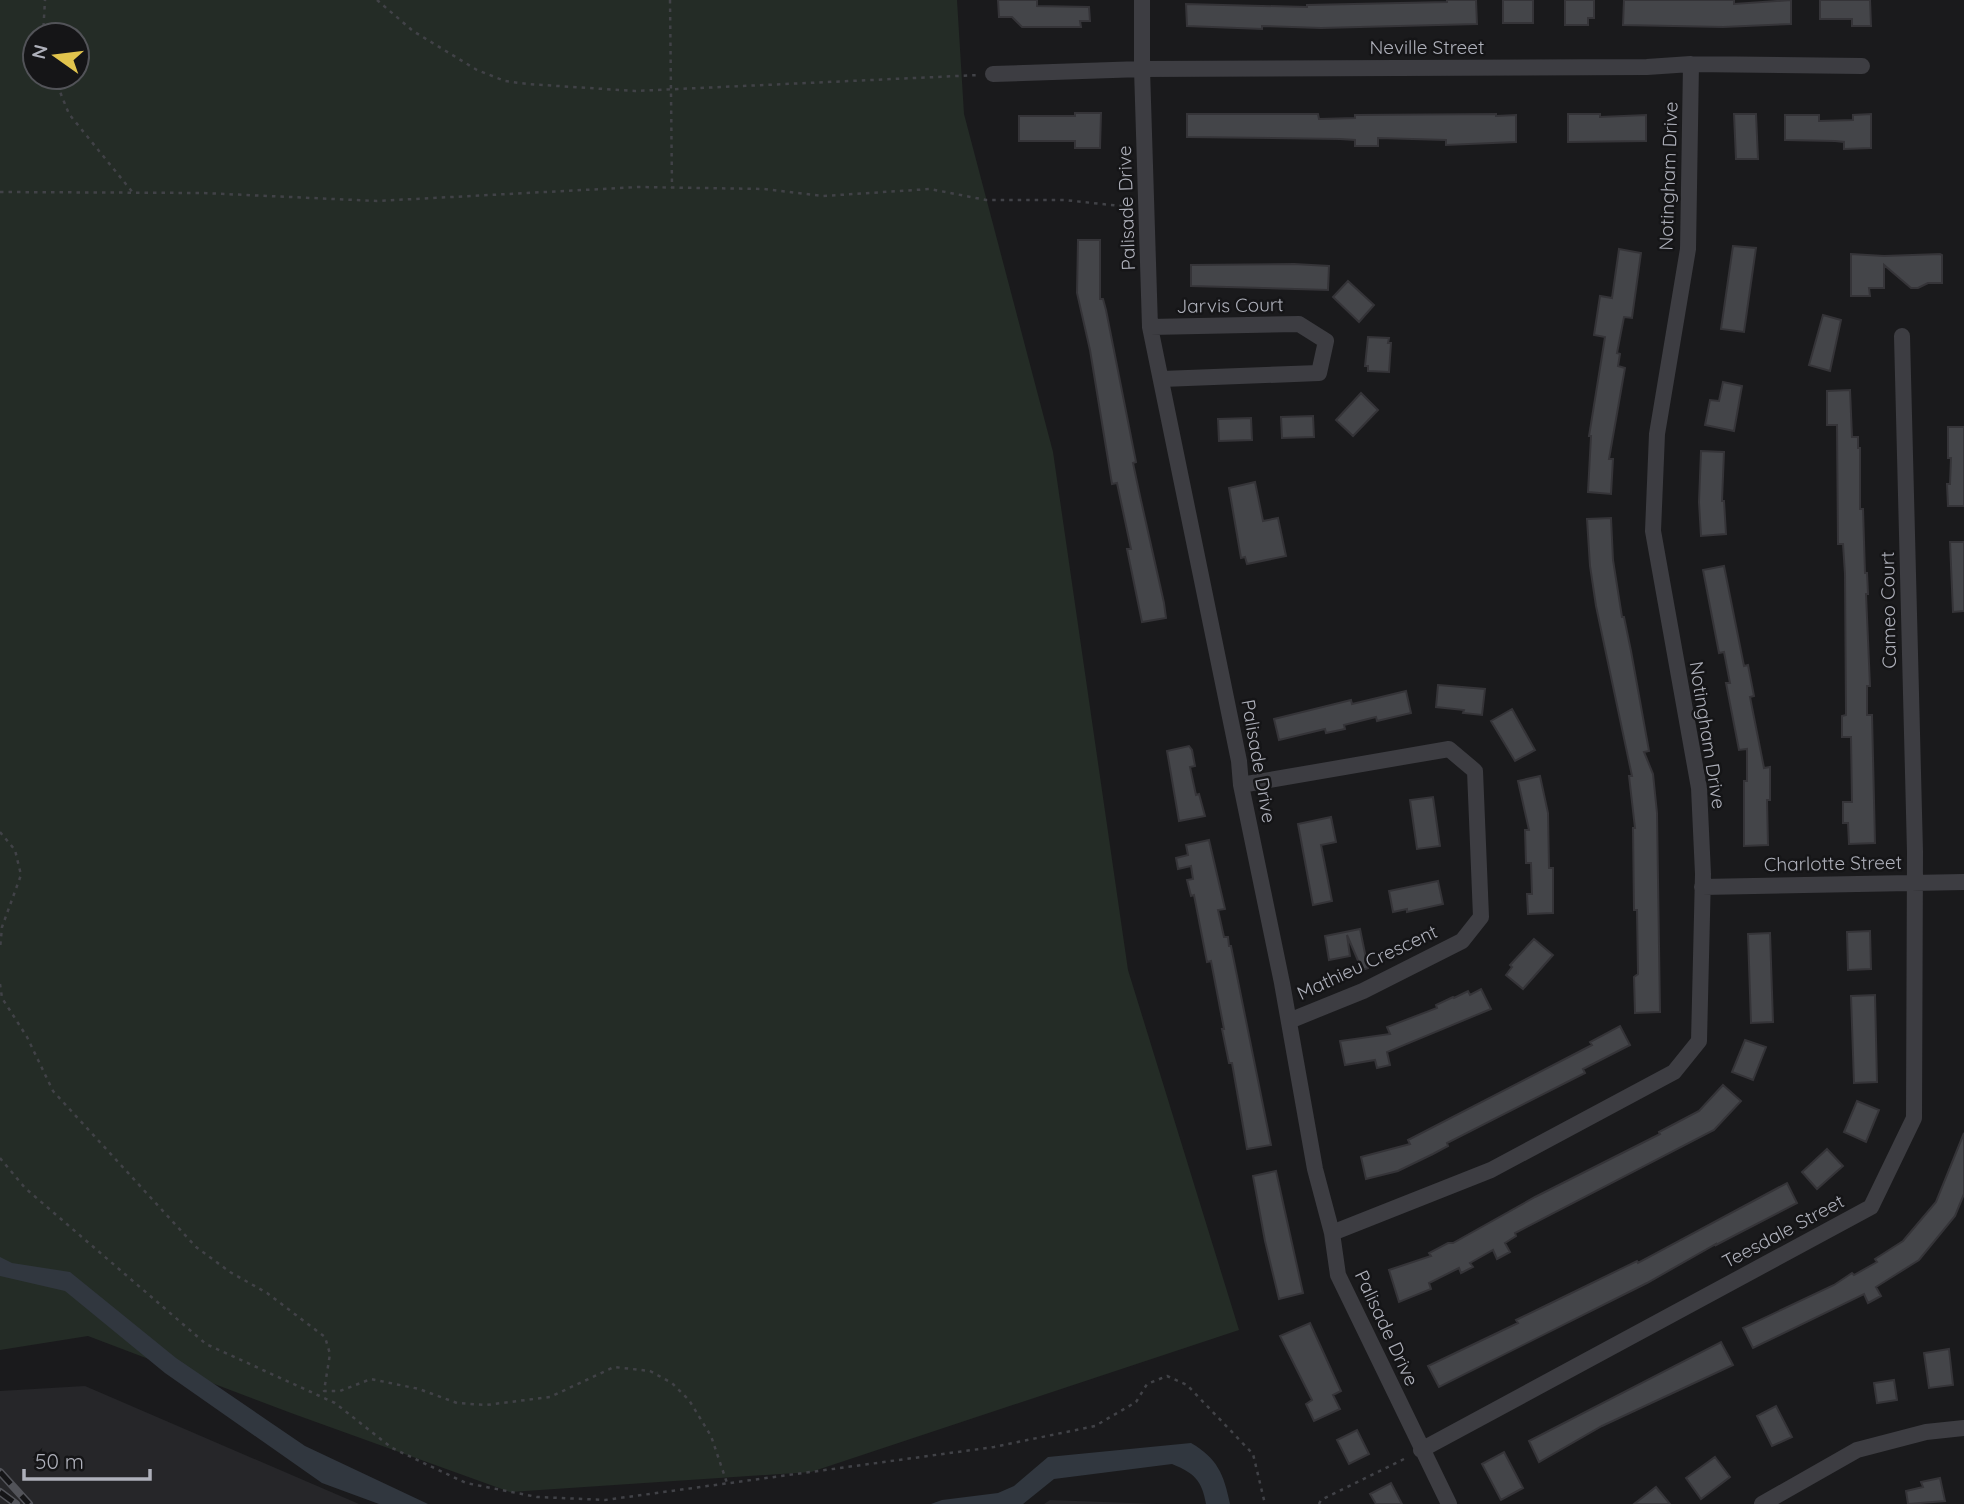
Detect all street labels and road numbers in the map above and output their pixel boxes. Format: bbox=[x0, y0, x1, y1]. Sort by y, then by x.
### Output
street label: Neville Street bbox=[1370, 35, 1485, 59]
street label: Notingham Drive bbox=[1653, 101, 1683, 251]
street label: Palisade Drive bbox=[1112, 145, 1140, 271]
street label: Jarvis Court bbox=[1176, 292, 1284, 318]
street label: Cameo Court bbox=[1875, 551, 1901, 669]
street label: Notingham Drive bbox=[1684, 659, 1732, 811]
street label: Palisade Drive bbox=[1236, 697, 1282, 825]
street label: Charlotte Street bbox=[1764, 850, 1902, 876]
street label: Mathieu Crescent bbox=[1293, 919, 1441, 1005]
street label: Teesdale Street bbox=[1718, 1189, 1848, 1273]
street label: Palisade Drive bbox=[1350, 1266, 1424, 1390]

